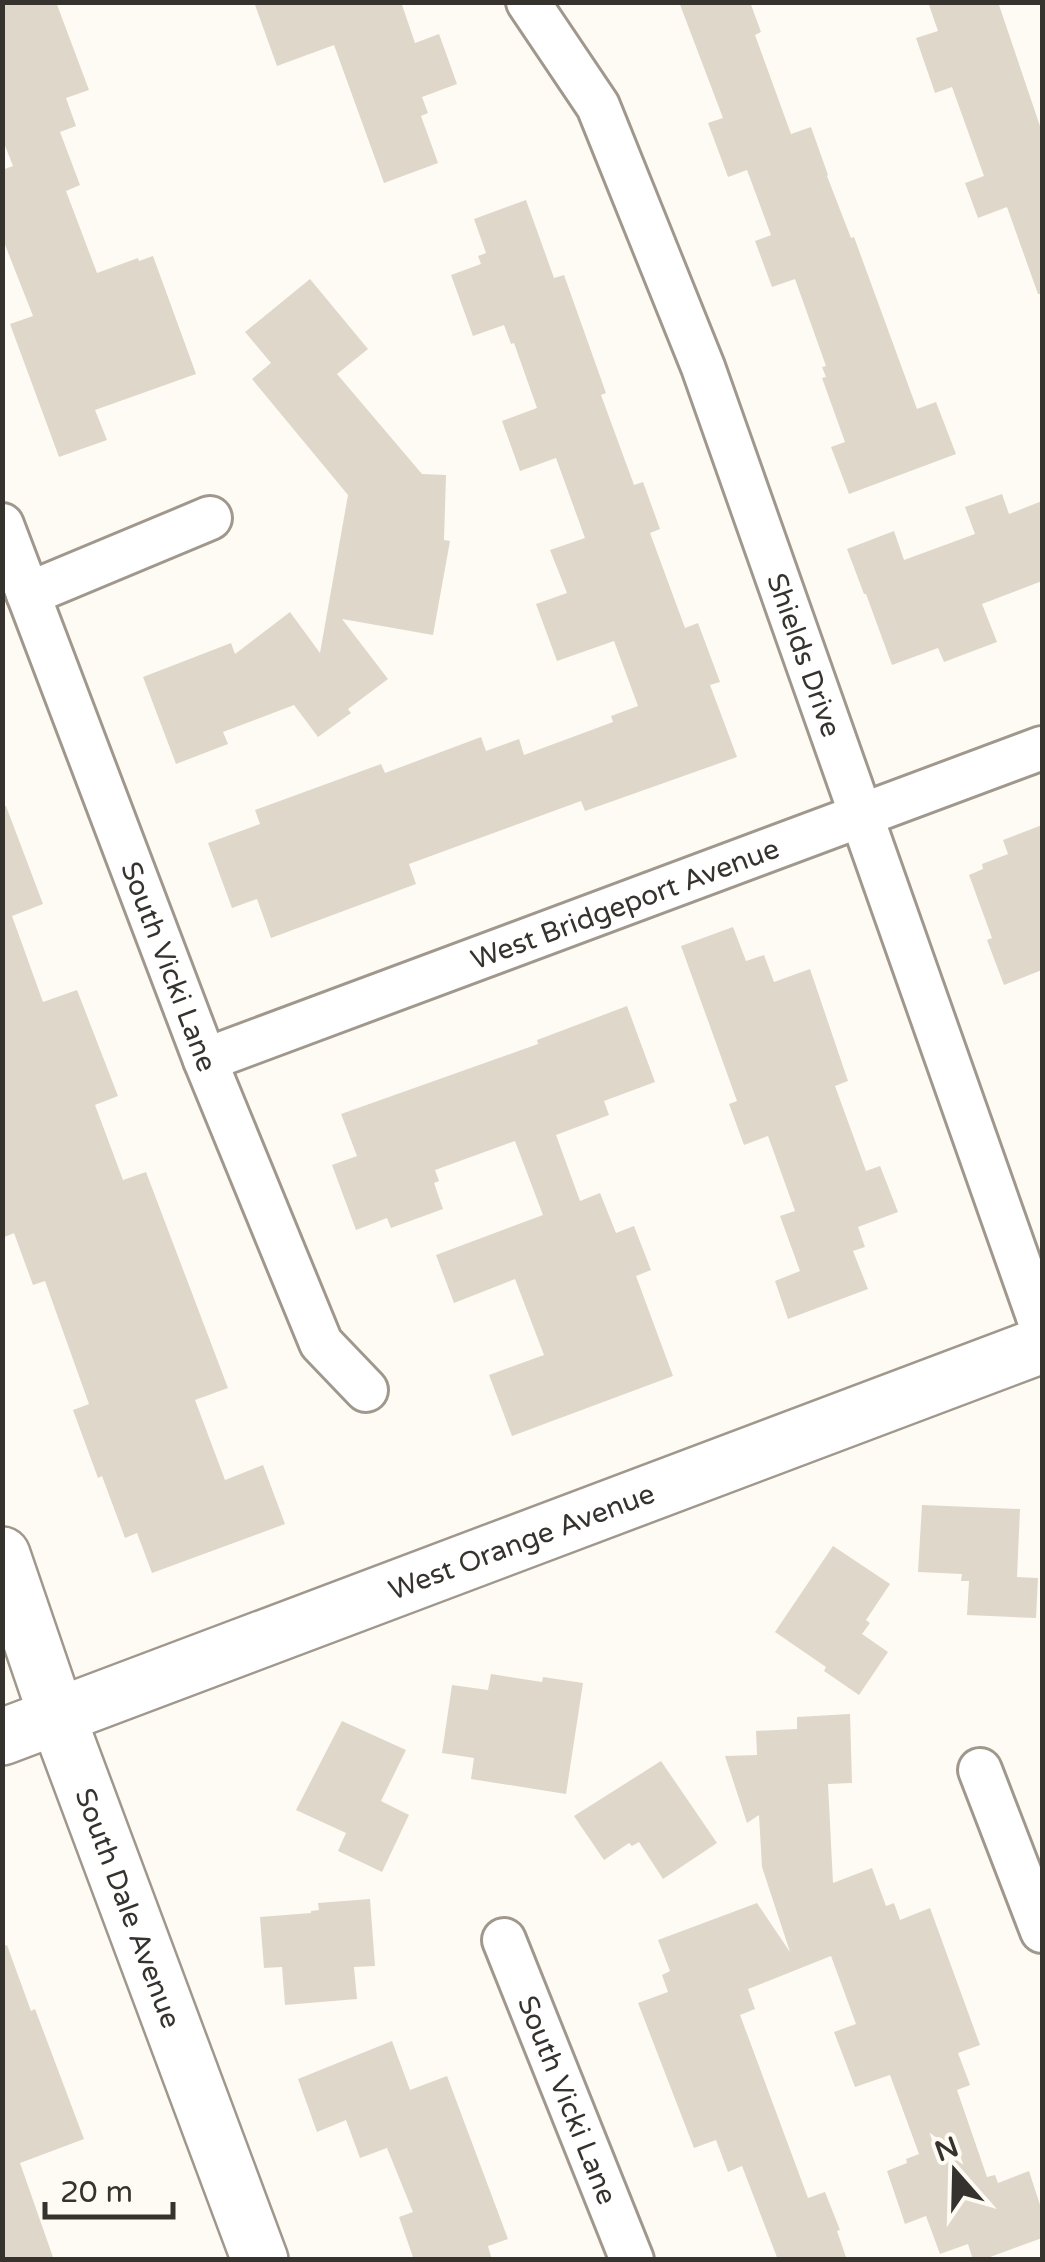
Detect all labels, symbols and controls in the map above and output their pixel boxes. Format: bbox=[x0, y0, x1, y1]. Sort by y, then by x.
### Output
street label: Shields Drive bbox=[759, 569, 848, 742]
street label: West Bridgeport Avenue bbox=[466, 832, 784, 977]
street label: South Vicki Lane bbox=[113, 857, 224, 1077]
street label: West Orange Avenue bbox=[384, 1477, 659, 1608]
street label: South Dale Avenue bbox=[67, 1784, 188, 2033]
street label: South Vicki Lane bbox=[510, 1991, 624, 2209]
north arrow bbox=[905, 2122, 1005, 2222]
text: N bbox=[930, 2130, 963, 2169]
scale bar bbox=[45, 2157, 172, 2219]
text: 20 m bbox=[60, 2174, 133, 2211]

